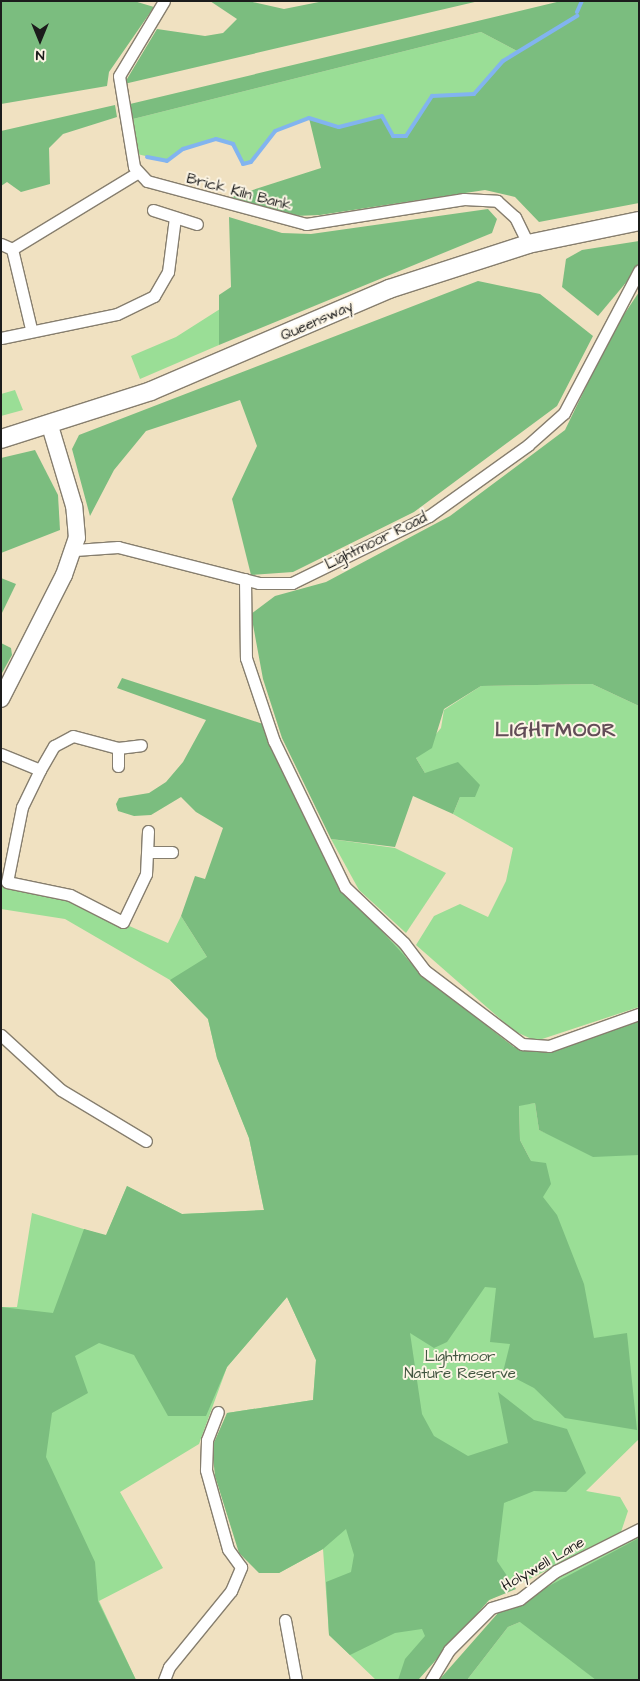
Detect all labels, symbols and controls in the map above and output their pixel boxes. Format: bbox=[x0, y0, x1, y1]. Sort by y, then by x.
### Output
north arrow bbox=[15, 15, 65, 65]
text: N bbox=[36, 45, 44, 65]
street label: Brick Kiln Bank bbox=[184, 169, 294, 215]
street label: Queensway bbox=[278, 297, 356, 345]
street label: Lightmoor Road bbox=[322, 509, 430, 573]
district label: LIGHTMOOR bbox=[494, 718, 618, 742]
park label: Lightmoor Nature Reserve bbox=[404, 1347, 516, 1382]
street label: Holywell Lane bbox=[498, 1533, 588, 1595]

